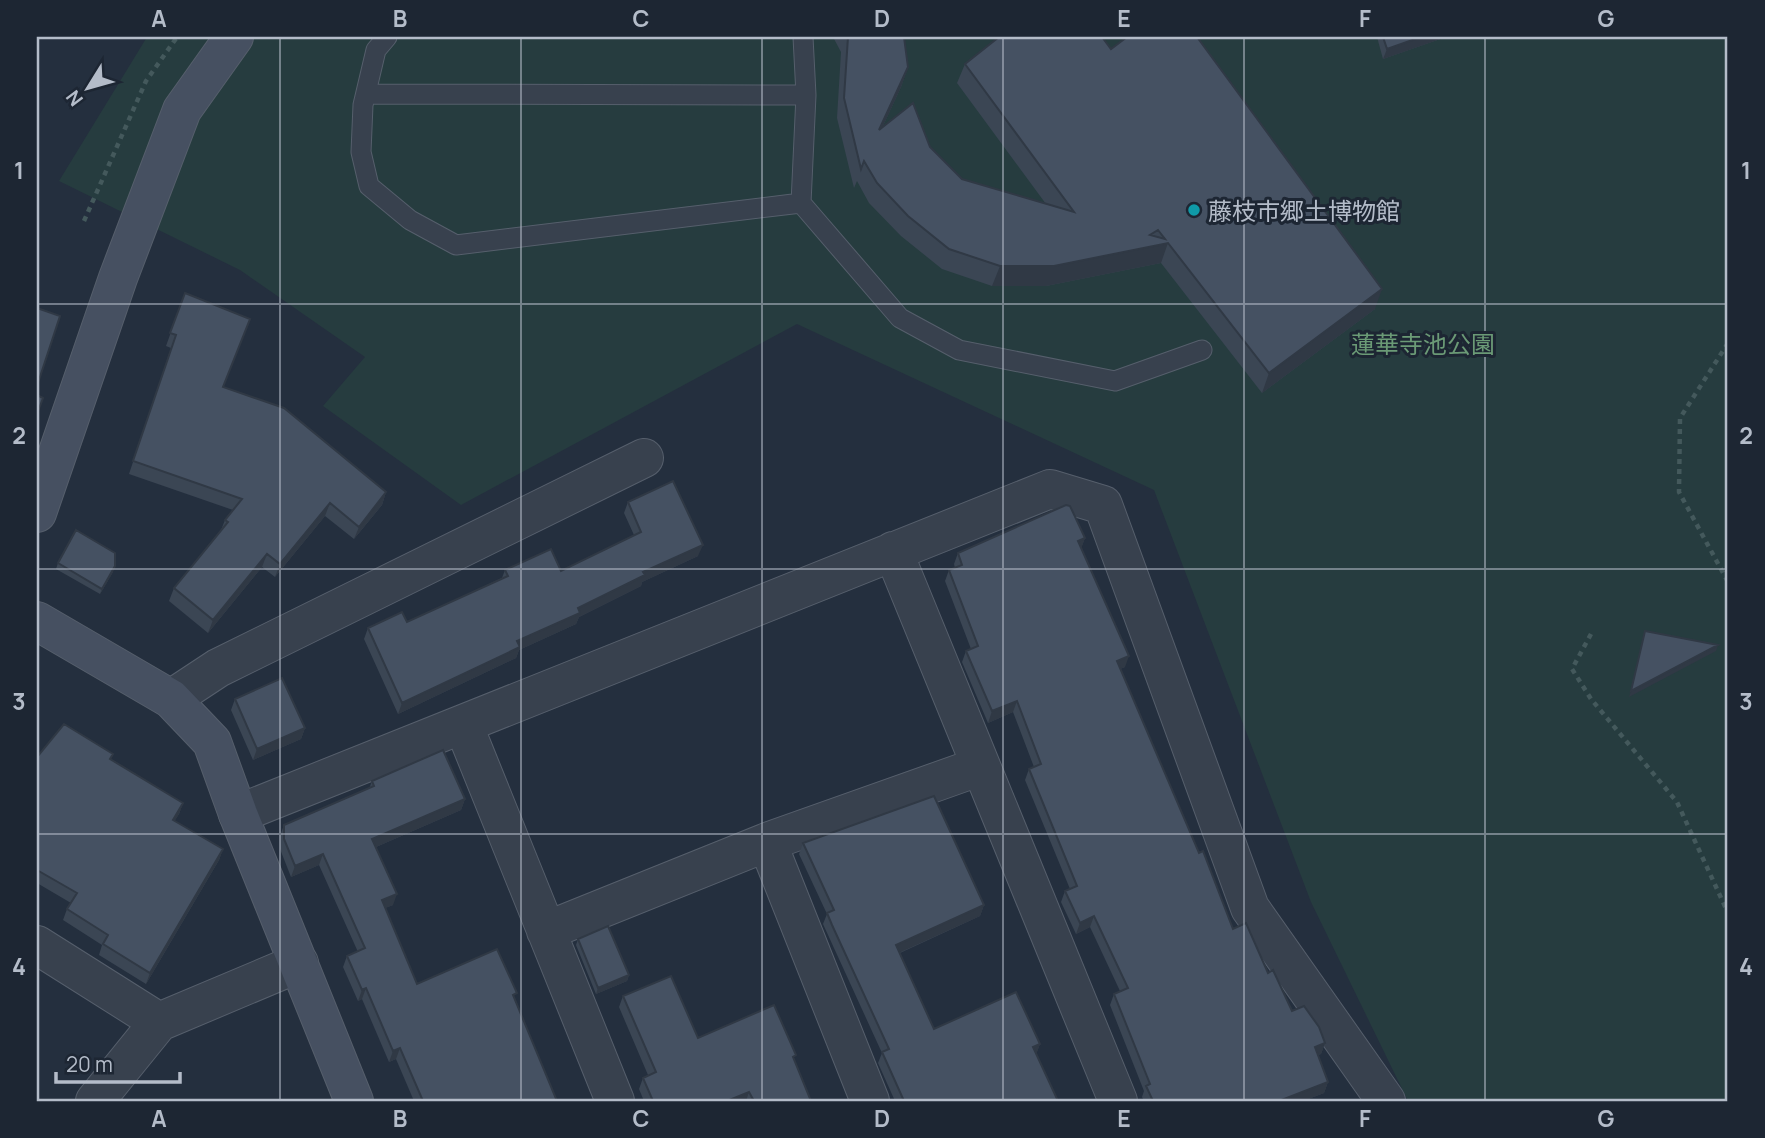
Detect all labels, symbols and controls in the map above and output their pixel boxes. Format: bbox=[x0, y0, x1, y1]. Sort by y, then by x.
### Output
text: A bbox=[151, 2, 167, 34]
text: B bbox=[393, 2, 407, 34]
text: C bbox=[633, 2, 650, 34]
text: D bbox=[874, 2, 890, 34]
text: E bbox=[1117, 2, 1131, 34]
text: F bbox=[1359, 2, 1371, 34]
text: G bbox=[1598, 2, 1615, 34]
north arrow bbox=[52, 52, 122, 122]
text: N bbox=[60, 85, 89, 112]
text: 1 bbox=[14, 154, 24, 186]
text: 1 bbox=[1741, 154, 1751, 186]
place label: 藤枝市郷土博物館 bbox=[1208, 194, 1400, 227]
marker: 藤枝市郷土博物館 bbox=[1186, 202, 1202, 218]
park label: 蓮華寺池公園 bbox=[1351, 327, 1495, 360]
text: 2 bbox=[12, 419, 26, 451]
text: 2 bbox=[1739, 419, 1753, 451]
text: 3 bbox=[12, 685, 26, 717]
text: 3 bbox=[1739, 685, 1753, 717]
text: 4 bbox=[12, 950, 26, 982]
text: 4 bbox=[1739, 950, 1753, 982]
scale bar bbox=[56, 1040, 180, 1084]
text: 20 m bbox=[66, 1050, 113, 1078]
text: A bbox=[151, 1102, 167, 1134]
text: B bbox=[393, 1102, 407, 1134]
text: C bbox=[633, 1102, 650, 1134]
text: D bbox=[874, 1102, 890, 1134]
text: E bbox=[1117, 1102, 1131, 1134]
text: F bbox=[1359, 1102, 1371, 1134]
text: G bbox=[1598, 1102, 1615, 1134]

